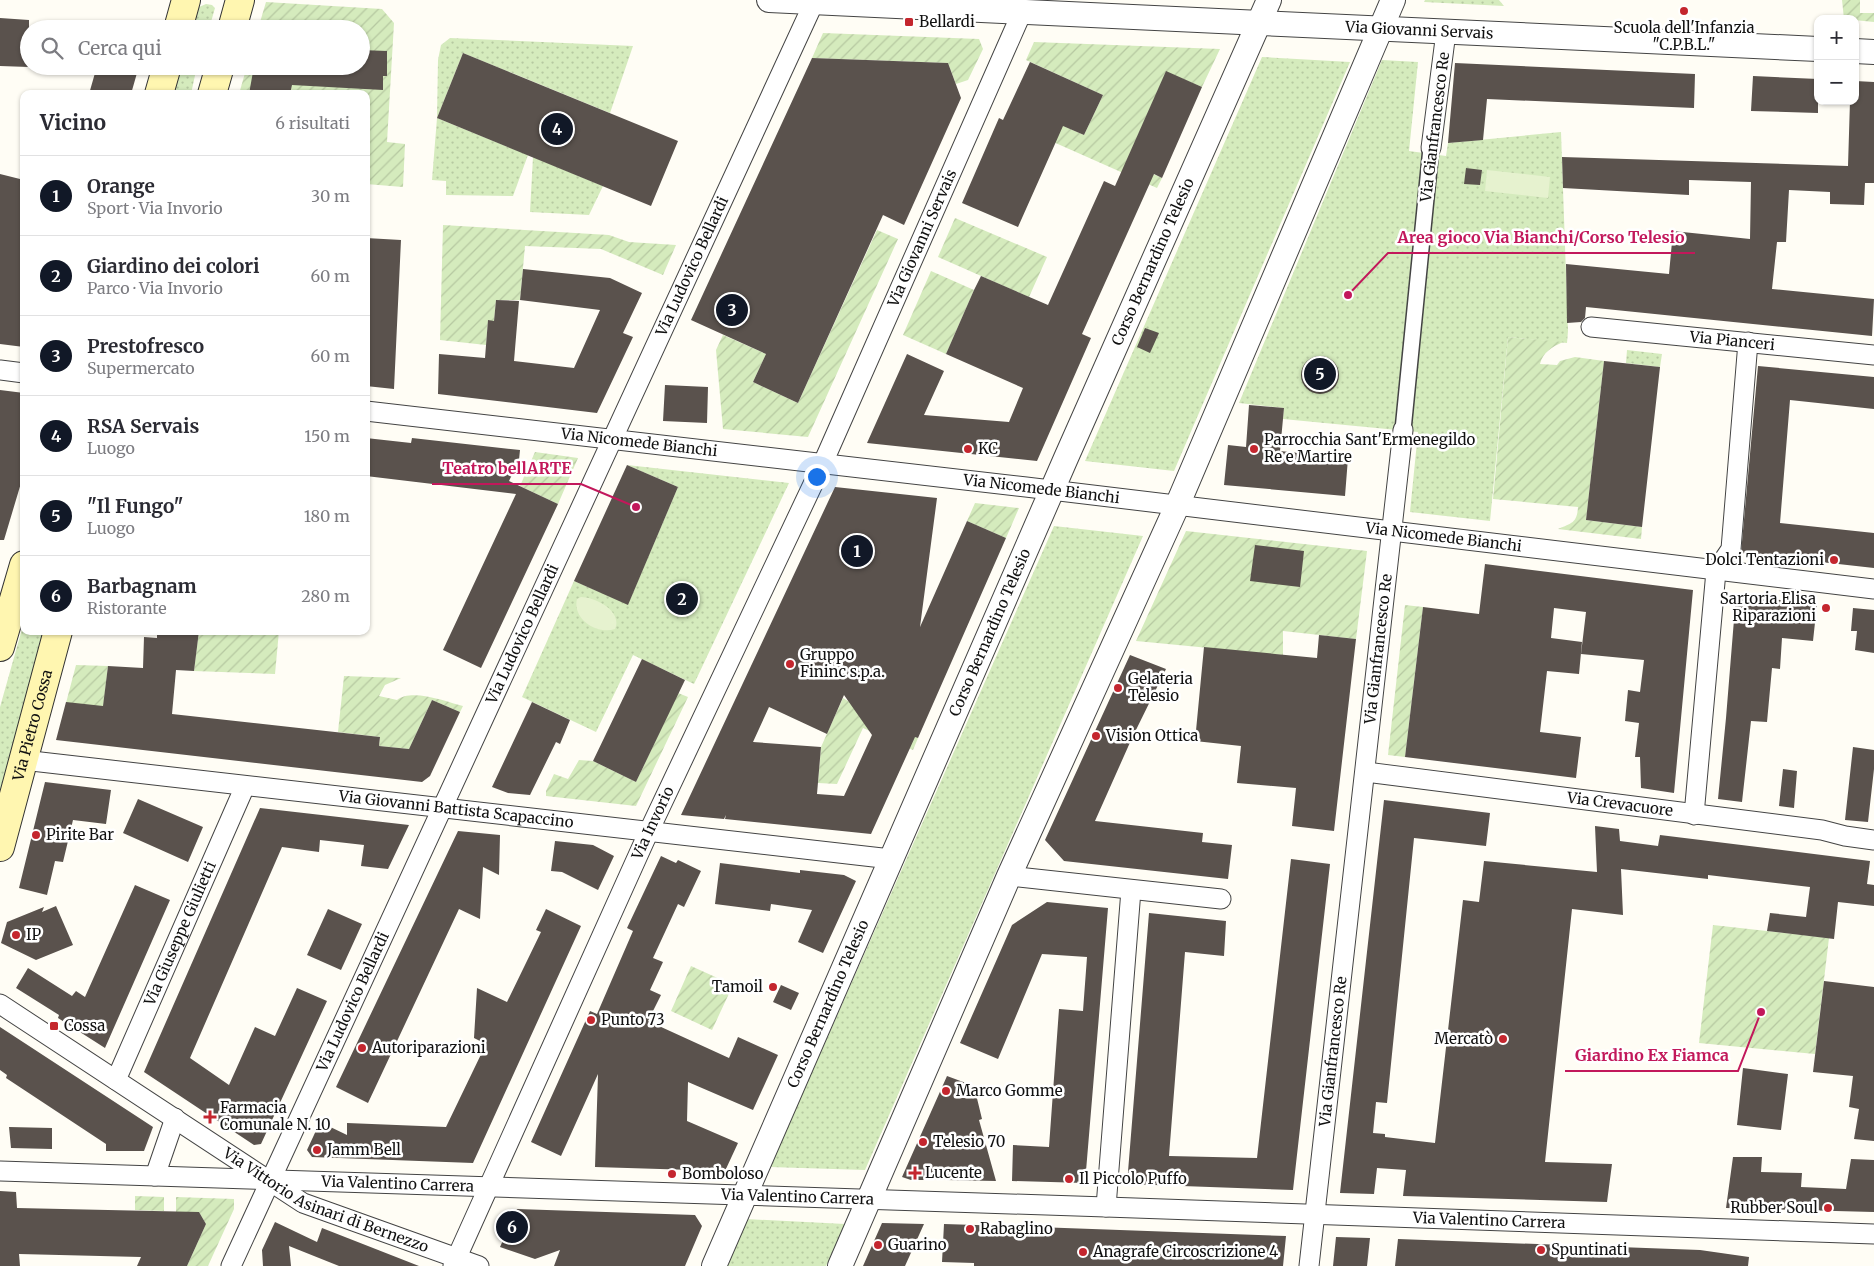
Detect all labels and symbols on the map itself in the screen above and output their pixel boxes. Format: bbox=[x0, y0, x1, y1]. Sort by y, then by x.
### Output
marker: Scuola dell'Infanzia "C.P.B.L." bbox=[1678, 5, 1690, 17]
place label: Bellardi bbox=[919, 12, 975, 31]
marker: Bellardi bbox=[903, 16, 915, 28]
street label: Via Giovanni Servais bbox=[1344, 17, 1494, 43]
place label: Scuola dell'Infanzia "C.P.B.L." bbox=[1614, 18, 1754, 54]
street label: Via Gianfrancesco Re bbox=[1416, 51, 1453, 204]
pin: 4 bbox=[541, 110, 573, 148]
street label: Via Giovanni Servais bbox=[883, 166, 960, 310]
street label: Corso Bernardino Telesio bbox=[1107, 175, 1198, 348]
street label: Via Ludovico Bellardi bbox=[651, 193, 732, 340]
callout: Area gioco Via Bianchi/Corso Telesio bbox=[1388, 222, 1695, 253]
text: Area gioco Via Bianchi/Corso Telesio bbox=[1396, 227, 1685, 247]
pin: 3 bbox=[716, 291, 748, 329]
street label: Via Pianceri bbox=[1688, 327, 1776, 354]
pin: 5 bbox=[1304, 355, 1336, 393]
street label: Via Nicomede Bianchi bbox=[559, 423, 719, 460]
place label: Parrocchia Sant'Ermenegildo Re e Martire bbox=[1264, 430, 1475, 466]
place label: KC bbox=[978, 439, 998, 458]
marker: KC bbox=[962, 443, 974, 455]
marker: Parrocchia Sant'Ermenegildo Re e Martire bbox=[1248, 443, 1260, 455]
callout: Teatro bellARTE bbox=[432, 453, 581, 484]
text: Teatro bellARTE bbox=[442, 458, 572, 478]
your location bbox=[804, 464, 830, 490]
street label: Via Nicomede Bianchi bbox=[961, 470, 1121, 507]
street label: Via Nicomede Bianchi bbox=[1363, 518, 1523, 556]
pin: 1 bbox=[841, 532, 873, 570]
street label: Corso Bernardino Telesio bbox=[945, 545, 1035, 719]
place label: Dolci Tentazioni bbox=[1705, 550, 1824, 569]
marker: Dolci Tentazioni bbox=[1828, 554, 1840, 566]
street label: Via Ludovico Bellardi bbox=[481, 561, 563, 708]
street label: Via Gianfrancesco Re bbox=[1360, 573, 1396, 726]
pin: 2 bbox=[666, 580, 698, 618]
place label: Sartoria Elisa Riparazioni bbox=[1720, 589, 1816, 625]
marker: Sartoria Elisa Riparazioni bbox=[1820, 602, 1832, 614]
place label: Gruppo Fininc s.p.a. bbox=[800, 645, 885, 681]
marker: Gruppo Fininc s.p.a. bbox=[784, 658, 796, 670]
street label: Via Pietro Cossa bbox=[8, 667, 56, 784]
place label: Gelateria Telesio bbox=[1128, 669, 1193, 705]
marker: Gelateria Telesio bbox=[1112, 682, 1124, 694]
place label: Vision Ottica bbox=[1105, 726, 1198, 745]
marker: Vision Ottica bbox=[1090, 730, 1102, 742]
street label: Via Invorio bbox=[627, 783, 678, 863]
street label: Via Giovanni Battista Scapaccino bbox=[337, 786, 575, 832]
street label: Via Crevacuore bbox=[1565, 788, 1674, 820]
place label: Pirite Bar bbox=[46, 825, 114, 844]
marker: Pirite Bar bbox=[30, 829, 42, 841]
street label: Via Giuseppe Giulietti bbox=[139, 858, 220, 1009]
street label: Corso Bernardino Telesio bbox=[783, 917, 873, 1090]
place label: IP bbox=[26, 925, 42, 944]
marker: IP bbox=[10, 929, 22, 941]
street label: Via Ludovico Bellardi bbox=[312, 929, 393, 1075]
street label: Via Gianfrancesco Re bbox=[1315, 975, 1351, 1128]
place label: Tamoil bbox=[712, 977, 763, 996]
marker: Tamoil bbox=[767, 981, 779, 993]
place label: Punto 73 bbox=[601, 1010, 664, 1029]
marker: Punto 73 bbox=[585, 1014, 597, 1026]
place label: Cossa bbox=[64, 1016, 105, 1035]
marker: Cossa bbox=[48, 1020, 60, 1032]
place label: Mercatò bbox=[1434, 1029, 1493, 1048]
marker: Mercatò bbox=[1497, 1033, 1509, 1045]
place label: Autoriparazioni bbox=[371, 1038, 486, 1057]
callout: Giardino Ex Fiamca bbox=[1565, 1040, 1738, 1071]
marker: Autoriparazioni bbox=[356, 1042, 368, 1054]
text: Giardino Ex Fiamca bbox=[1575, 1045, 1729, 1065]
place label: Marco Gomme bbox=[956, 1081, 1063, 1100]
marker: Marco Gomme bbox=[940, 1085, 952, 1097]
place label: Farmacia Comunale N. 10 bbox=[220, 1098, 331, 1134]
marker: Farmacia Comunale N. 10 bbox=[204, 1111, 216, 1123]
place label: Telesio 70 bbox=[933, 1132, 1005, 1151]
marker: Telesio 70 bbox=[917, 1136, 929, 1148]
place label: Jamm Bell bbox=[326, 1140, 401, 1159]
street label: Via Vittorio Asinari di Bernezzo bbox=[219, 1143, 432, 1256]
marker: Jamm Bell bbox=[311, 1144, 323, 1156]
place label: Lucente bbox=[925, 1163, 982, 1182]
place label: Bomboloso bbox=[682, 1164, 764, 1183]
marker: Lucente bbox=[909, 1167, 921, 1179]
marker: Bomboloso bbox=[666, 1168, 678, 1180]
place label: Il Piccolo Puffo bbox=[1079, 1169, 1187, 1188]
street label: Via Valentino Carrera bbox=[320, 1171, 474, 1195]
marker: Il Piccolo Puffo bbox=[1063, 1173, 1075, 1185]
street label: Via Valentino Carrera bbox=[720, 1184, 874, 1208]
place label: Rubber Soul bbox=[1730, 1198, 1818, 1217]
marker: Rubber Soul bbox=[1822, 1202, 1834, 1214]
pin: 6 bbox=[496, 1208, 528, 1246]
street label: Via Valentino Carrera bbox=[1412, 1208, 1566, 1232]
place label: Rabaglino bbox=[980, 1219, 1053, 1238]
marker: Rabaglino bbox=[964, 1223, 976, 1235]
place label: Guarino bbox=[888, 1235, 947, 1254]
marker: Guarino bbox=[872, 1239, 884, 1251]
place label: Spuntinati bbox=[1551, 1240, 1628, 1259]
place label: Anagrafe Circoscrizione 4 bbox=[1092, 1242, 1278, 1261]
marker: Spuntinati bbox=[1535, 1244, 1547, 1256]
marker: Anagrafe Circoscrizione 4 bbox=[1077, 1246, 1089, 1258]

